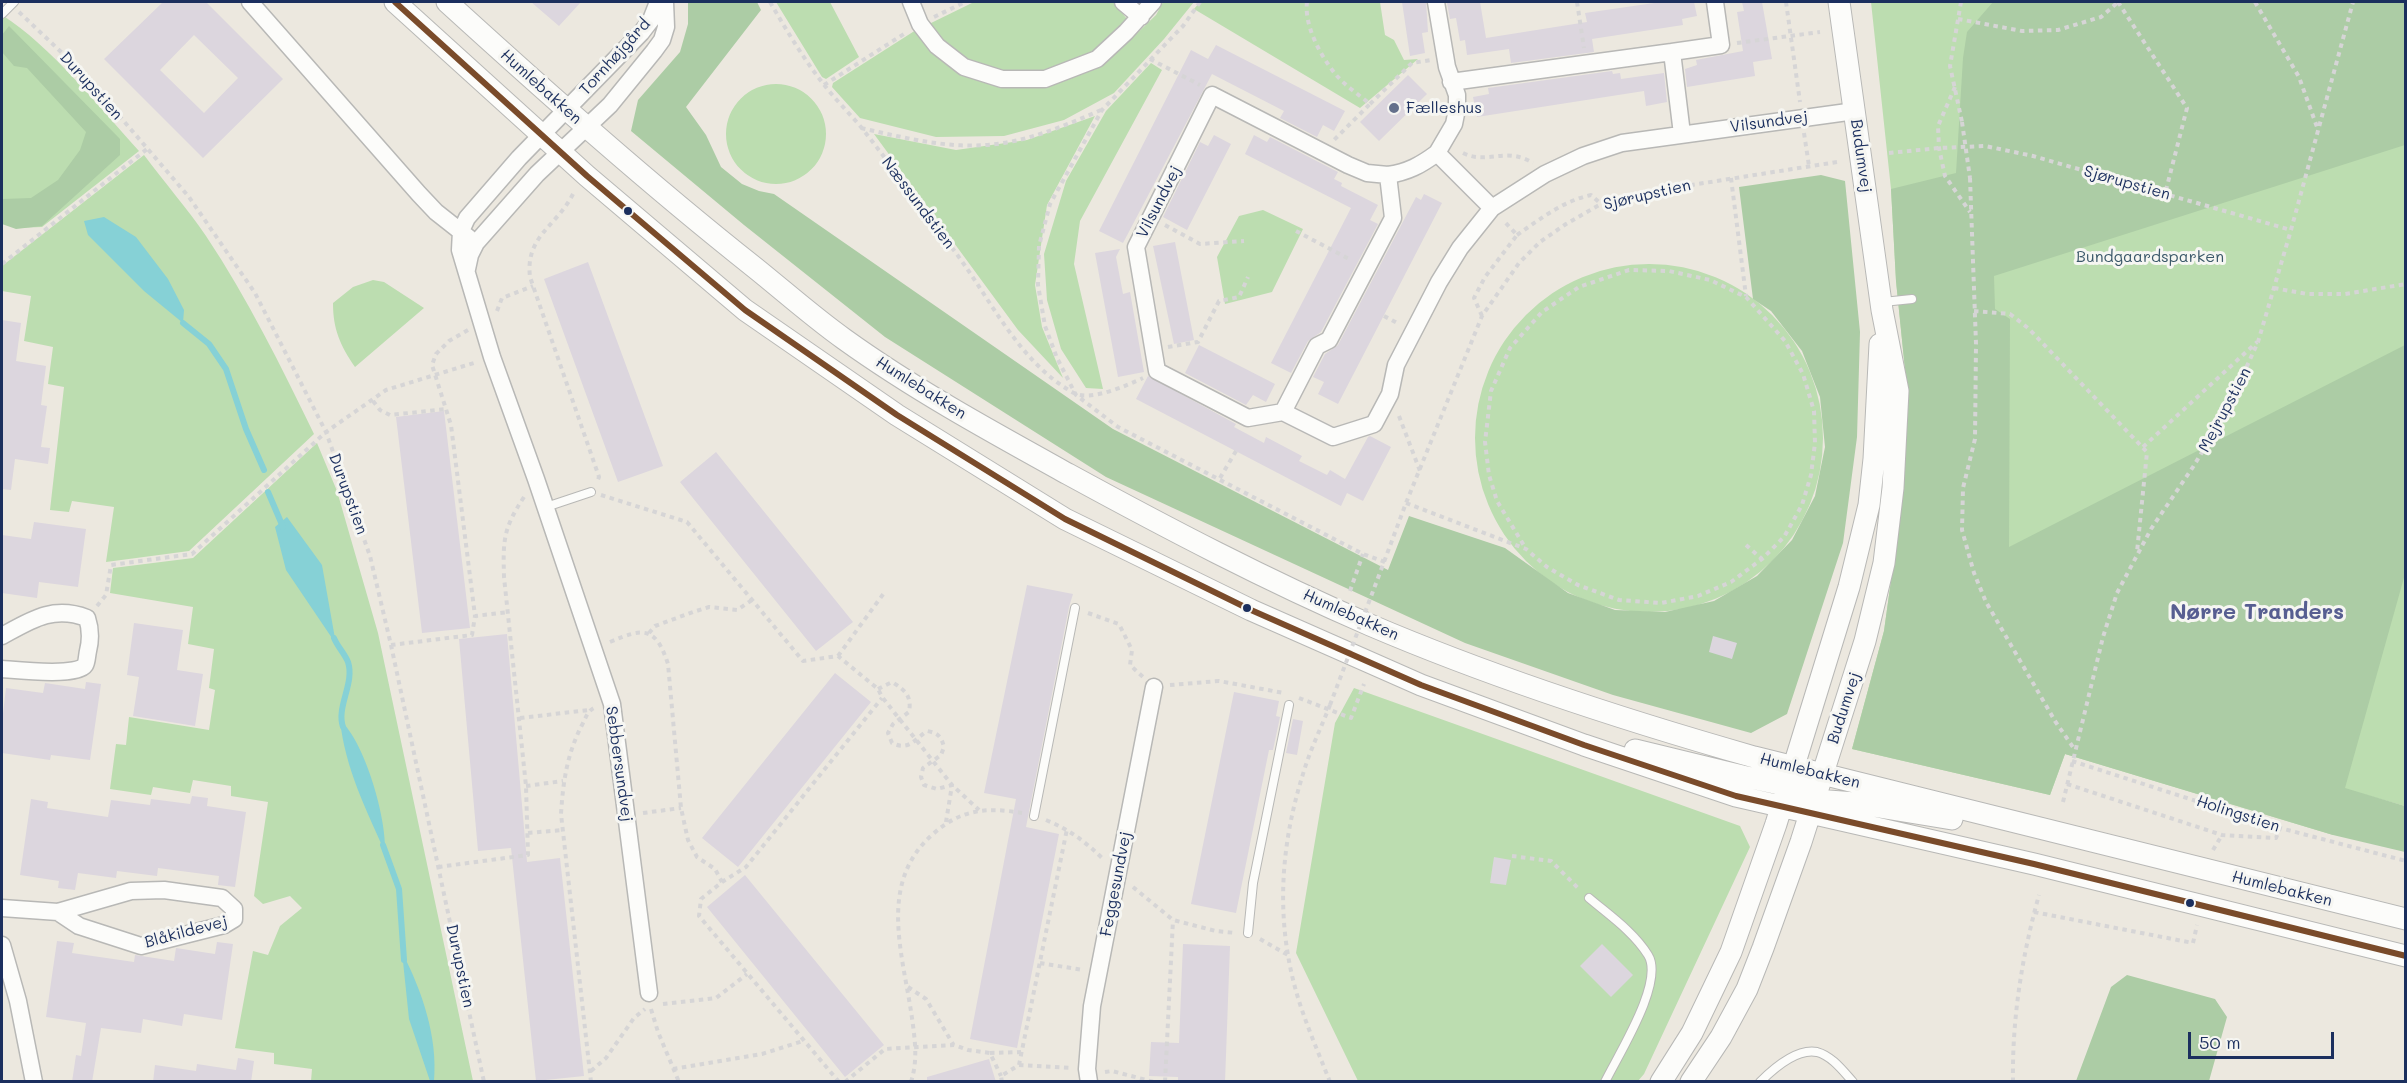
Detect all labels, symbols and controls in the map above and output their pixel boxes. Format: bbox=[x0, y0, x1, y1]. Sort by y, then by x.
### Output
street label: Tornhøjgård bbox=[576, 15, 654, 99]
street label: Humlebakken bbox=[496, 45, 586, 129]
street label: Durupstien bbox=[55, 48, 127, 124]
place label: Fælleshus bbox=[1406, 98, 1482, 118]
marker: Fælleshus bbox=[1387, 101, 1401, 115]
street label: Vilsundvej bbox=[1729, 107, 1809, 137]
street label: Budumvej bbox=[1846, 118, 1876, 194]
street label: Næssundstien bbox=[877, 153, 959, 253]
street label: Sjørupstien bbox=[2082, 161, 2172, 205]
street label: Vilsundvej bbox=[1133, 163, 1185, 241]
street label: Sjørupstien bbox=[1601, 176, 1693, 214]
unlabelled marker bbox=[622, 205, 634, 217]
park label: Bundgaardsparken bbox=[2076, 247, 2224, 267]
street label: Humlebakken bbox=[872, 353, 970, 423]
street label: Mejrupstien bbox=[2195, 364, 2255, 456]
street label: Durupstien bbox=[324, 451, 372, 537]
street label: Humlebakken bbox=[1300, 585, 1402, 645]
district label: Nørre Tranders bbox=[2170, 599, 2344, 625]
unlabelled marker bbox=[1241, 602, 1253, 614]
street label: Budumvej bbox=[1823, 670, 1865, 746]
street label: Sebbersundvej bbox=[601, 705, 637, 823]
street label: Humlebakken bbox=[1758, 749, 1862, 793]
street label: Holingstien bbox=[2194, 792, 2282, 836]
street label: Feggesundvej bbox=[1096, 830, 1136, 938]
street label: Humlebakken bbox=[2230, 867, 2334, 911]
unlabelled marker bbox=[2184, 897, 2196, 909]
street label: Blåkildevej bbox=[142, 912, 230, 952]
street label: Durupstien bbox=[442, 922, 478, 1010]
scale bar bbox=[2191, 1020, 2336, 1058]
text: 50 m bbox=[2199, 1030, 2241, 1054]

